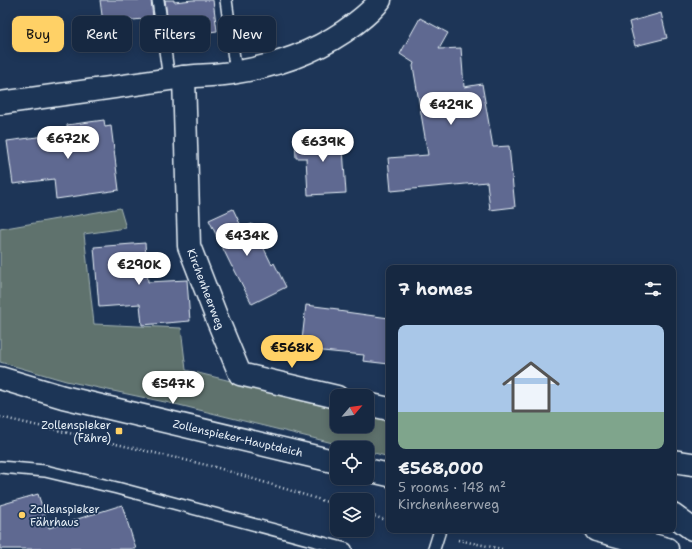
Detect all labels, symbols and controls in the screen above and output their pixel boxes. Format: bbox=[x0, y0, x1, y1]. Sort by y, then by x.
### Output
chip: Buy bbox=[12, 16, 64, 52]
chip: Rent bbox=[72, 16, 132, 52]
chip: Filters bbox=[140, 16, 210, 52]
chip: New bbox=[218, 16, 276, 52]
pin: €429K bbox=[423, 92, 479, 126]
text: €429K bbox=[429, 96, 473, 113]
pin: €672K bbox=[40, 126, 96, 160]
pin: €639K bbox=[295, 129, 351, 163]
text: €672K bbox=[46, 130, 90, 147]
text: €639K bbox=[301, 133, 345, 150]
pin: €434K bbox=[219, 223, 275, 257]
text: €434K bbox=[225, 227, 269, 244]
street label: Kirchenheerweg bbox=[183, 247, 228, 332]
pin: €290K bbox=[111, 252, 167, 286]
text: €290K bbox=[117, 256, 161, 273]
text: 7 homes bbox=[398, 278, 473, 300]
icon: filters bbox=[642, 278, 664, 300]
pin: €568K bbox=[264, 335, 320, 369]
text: €568K bbox=[270, 339, 314, 356]
icon: home bbox=[495, 351, 567, 423]
pin: €547K bbox=[145, 371, 201, 405]
text: €547K bbox=[151, 375, 195, 392]
north arrow bbox=[330, 389, 374, 433]
map controls bbox=[330, 389, 374, 537]
street label: Zollenspieker-Hauptdeich bbox=[171, 416, 305, 461]
place label: Zollenspieker (Fähre) bbox=[41, 418, 111, 446]
marker: Zollenspieker (Fähre) bbox=[114, 426, 124, 436]
button: locate bbox=[330, 441, 374, 485]
text: €568,000 bbox=[398, 457, 483, 479]
text: 5 rooms · 148 m² bbox=[398, 479, 506, 496]
button: layers bbox=[330, 493, 374, 537]
text: Kirchenheerweg bbox=[398, 496, 499, 513]
place label: Zollenspieker Fährhaus bbox=[30, 502, 100, 530]
marker: Zollenspieker Fährhaus bbox=[17, 510, 27, 520]

